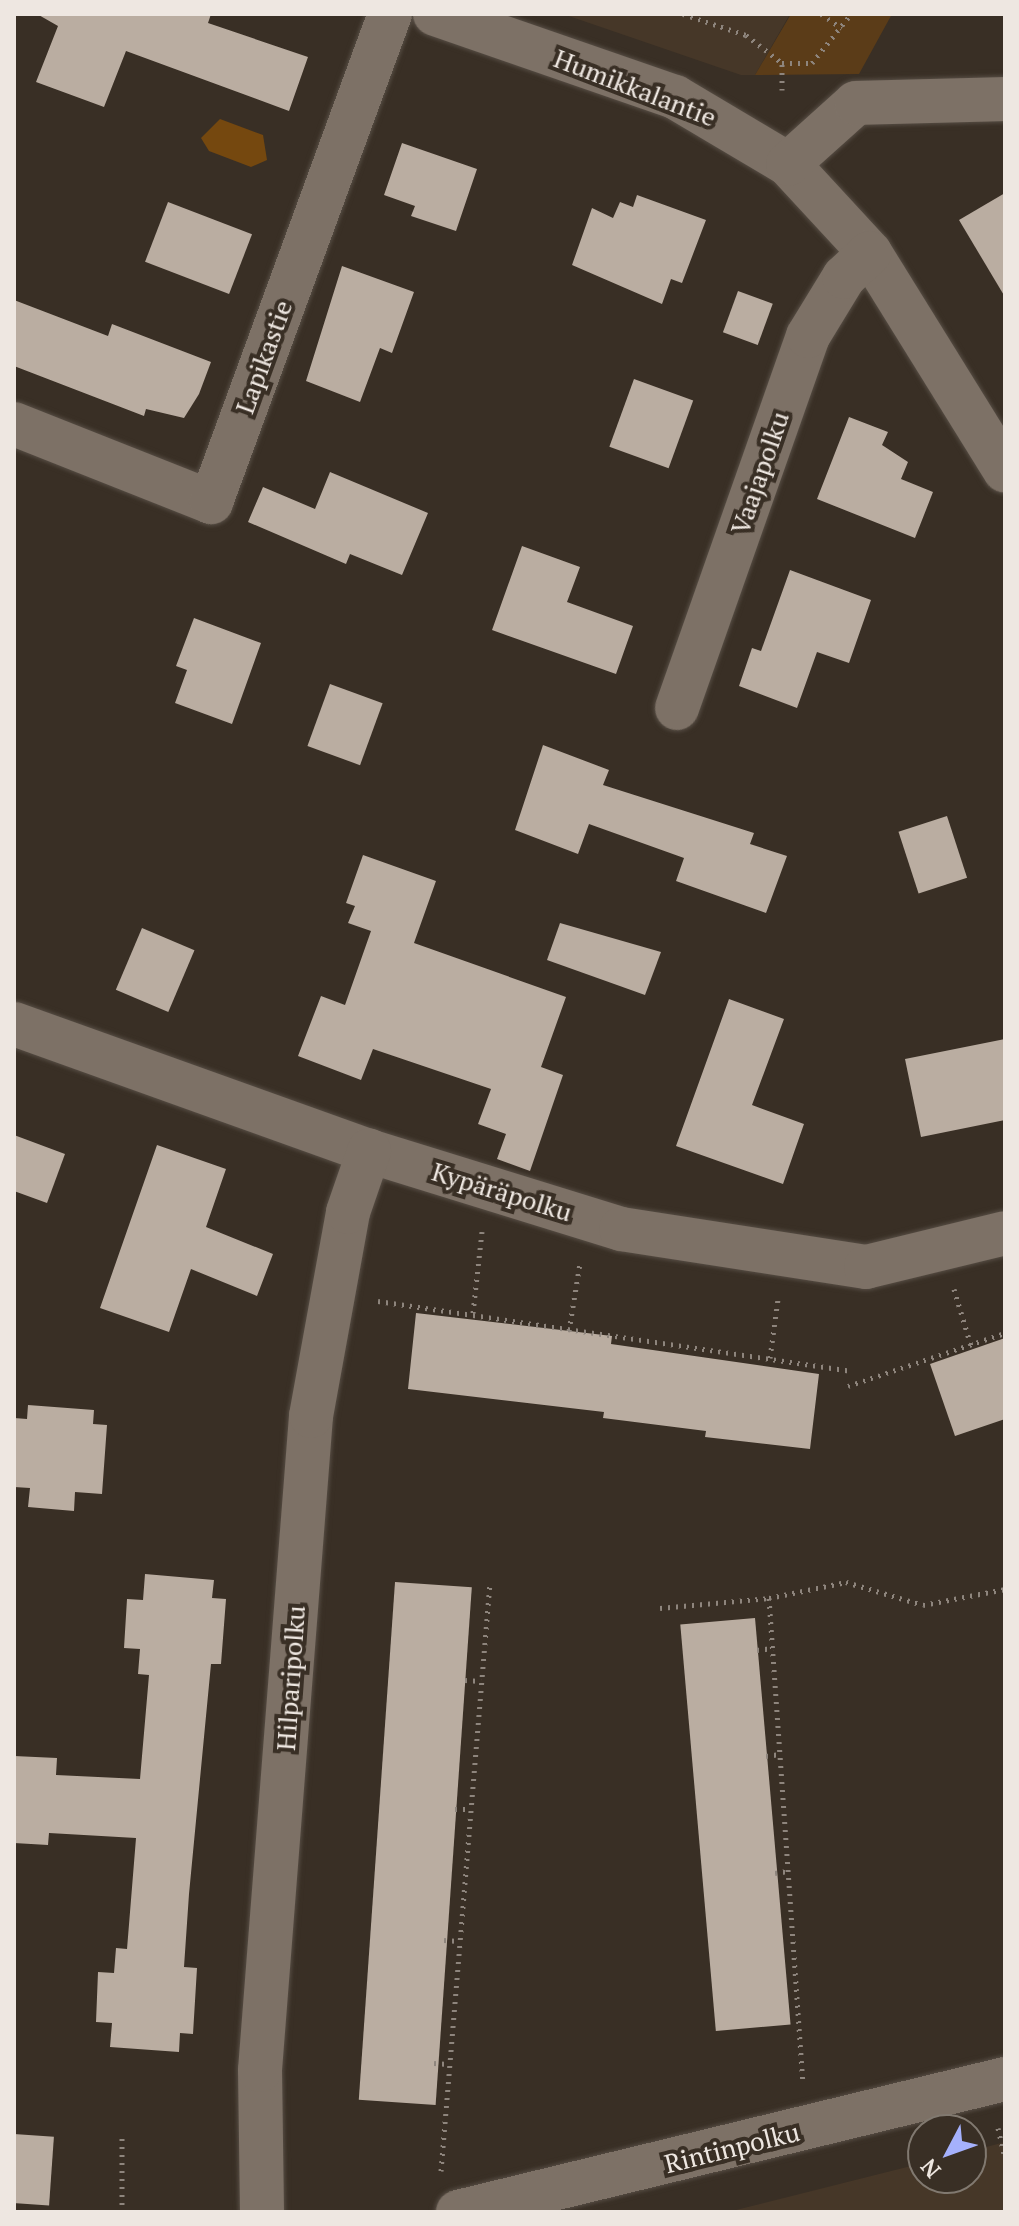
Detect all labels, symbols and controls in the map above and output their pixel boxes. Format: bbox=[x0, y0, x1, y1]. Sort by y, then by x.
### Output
street label: Humikkalantie bbox=[550, 43, 720, 133]
street label: Lapikastie bbox=[229, 296, 299, 418]
street label: Vaajapolku bbox=[724, 407, 796, 539]
street label: Kypäräpolku bbox=[428, 1156, 576, 1228]
street label: Hilparipolku bbox=[270, 1604, 312, 1752]
north arrow bbox=[907, 2114, 987, 2194]
street label: Rintinpolku bbox=[661, 2116, 803, 2180]
text: N bbox=[914, 2153, 946, 2185]

